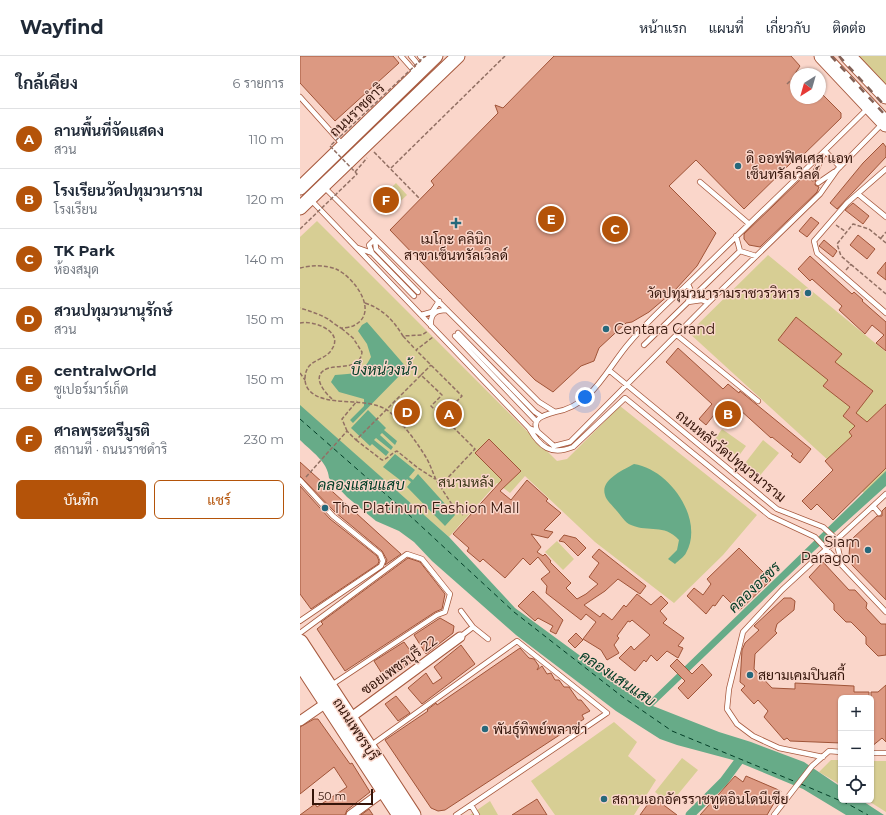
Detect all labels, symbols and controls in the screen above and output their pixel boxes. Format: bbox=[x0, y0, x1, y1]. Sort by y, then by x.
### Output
text: Wayfind bbox=[20, 16, 104, 39]
text: หน้าแรก bbox=[639, 19, 687, 37]
text: แผนที่ bbox=[709, 19, 744, 37]
text: เกี่ยวกับ bbox=[766, 19, 810, 37]
text: ติดต่อ bbox=[832, 19, 866, 37]
north arrow bbox=[790, 68, 826, 104]
text: ใกล้เคียง bbox=[16, 73, 78, 93]
text: 6 รายการ bbox=[233, 75, 284, 91]
street label: ถนนราชดำริ bbox=[326, 79, 389, 141]
text: ลานพื้นที่จัดแสดง bbox=[54, 121, 164, 140]
text: A bbox=[24, 131, 34, 147]
text: 110 m bbox=[249, 131, 284, 147]
text: สวน bbox=[54, 141, 76, 157]
place label: ดิ ออฟฟิศเศส แอท เซ็นทรัลเวิลด์ bbox=[746, 149, 853, 183]
marker: ดิ ออฟฟิศเศส แอท เซ็นทรัลเวิลด์ bbox=[733, 161, 743, 171]
text: โรงเรียนวัดปทุมวนาราม bbox=[54, 181, 203, 200]
pin: F bbox=[373, 185, 399, 215]
text: B bbox=[24, 191, 34, 207]
text: 120 m bbox=[246, 191, 284, 207]
text: โรงเรียน bbox=[54, 201, 97, 217]
pin: E bbox=[538, 204, 564, 234]
pin: C bbox=[602, 214, 628, 244]
marker: เมโกะ คลินิก สาขาเซ็นทรัลเวิลด์ bbox=[450, 217, 462, 229]
place label: เมโกะ คลินิก สาขาเซ็นทรัลเวิลด์ bbox=[404, 230, 508, 264]
text: TK Park bbox=[54, 241, 115, 260]
text: C bbox=[24, 251, 34, 267]
text: 140 m bbox=[245, 251, 284, 267]
text: ห้องสมุด bbox=[54, 261, 99, 277]
place label: วัดปทุมวนารามราชวรวิหาร bbox=[647, 284, 800, 303]
marker: วัดปทุมวนารามราชวรวิหาร bbox=[803, 288, 813, 298]
text: สวนปทุมวนานุรักษ์ bbox=[54, 301, 173, 320]
text: D bbox=[24, 311, 34, 327]
text: 150 m bbox=[246, 311, 284, 327]
place label: Centara Grand bbox=[614, 320, 715, 338]
text: สวน bbox=[54, 321, 76, 337]
marker: Centara Grand bbox=[601, 324, 611, 334]
water label: บึงหน่วงน้ำ bbox=[351, 357, 417, 379]
text: centralwOrld bbox=[54, 361, 157, 380]
text: E bbox=[25, 371, 33, 387]
text: 150 m bbox=[246, 371, 284, 387]
text: ซูเปอร์มาร์เก็ต bbox=[54, 381, 128, 397]
your location bbox=[575, 387, 595, 407]
pin: D bbox=[394, 397, 420, 427]
pin: A bbox=[436, 399, 462, 429]
pin: B bbox=[715, 399, 741, 429]
street label: ถนนหลังวัดปทุมวนาราม bbox=[672, 406, 790, 507]
text: ศาลพระตรีมูรติ bbox=[54, 421, 150, 440]
text: F bbox=[25, 431, 33, 447]
text: 230 m bbox=[243, 431, 284, 447]
text: สถานที่ · ถนนราชดำริ bbox=[54, 441, 167, 457]
park label: สนามหลัง bbox=[438, 473, 494, 491]
water label: คลองแสนแสบ bbox=[317, 475, 405, 494]
button: บันทึก bbox=[16, 480, 146, 519]
button: แชร์ bbox=[154, 480, 284, 519]
place label: The Platinum Fashion Mall bbox=[333, 499, 520, 517]
marker: The Platinum Fashion Mall bbox=[320, 503, 330, 513]
place label: Siam Paragon bbox=[801, 533, 860, 567]
marker: Siam Paragon bbox=[863, 545, 873, 555]
water label: คลองอรชร bbox=[724, 557, 785, 617]
street label: ซอยเพชรบุรี 22 bbox=[357, 631, 441, 700]
water label: คลองแสนแสบ bbox=[576, 646, 660, 710]
place label: สยามเคมปินสกี้ bbox=[758, 663, 846, 684]
marker: สยามเคมปินสกี้ bbox=[745, 670, 755, 680]
street label: ถนนเพชรบุรี bbox=[328, 694, 383, 765]
map controls bbox=[838, 695, 874, 803]
button: + bbox=[838, 695, 874, 731]
place label: พันธุ์ทิพย์พลาซ่า bbox=[493, 720, 587, 739]
marker: พันธุ์ทิพย์พลาซ่า bbox=[480, 724, 490, 734]
button: − bbox=[838, 731, 874, 767]
button: locate bbox=[838, 767, 874, 803]
scale bar bbox=[312, 787, 373, 806]
text: 50 m bbox=[318, 789, 346, 803]
place label: สถานเอกอัครราชทูตอินโดนีเซีย bbox=[612, 790, 788, 809]
marker: สถานเอกอัครราชทูตอินโดนีเซีย bbox=[599, 794, 609, 804]

